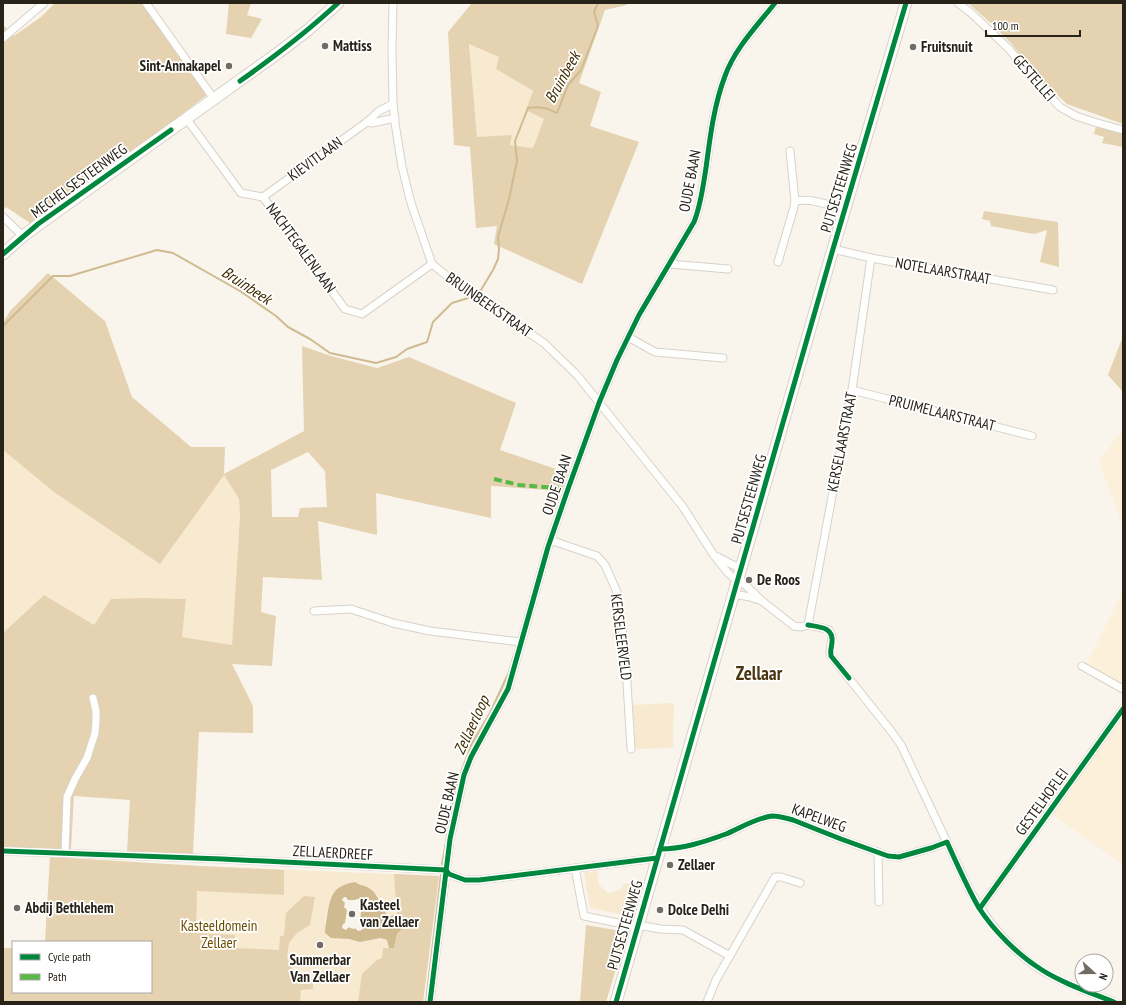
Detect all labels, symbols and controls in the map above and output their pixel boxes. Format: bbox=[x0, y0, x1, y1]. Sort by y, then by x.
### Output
scale bar bbox=[986, 12, 1080, 38]
text: 100 m bbox=[992, 18, 1019, 33]
place label: Mattiss bbox=[333, 36, 372, 55]
place label: Fruitsnuit bbox=[921, 37, 973, 56]
marker: Mattiss bbox=[320, 41, 330, 51]
marker: Fruitsnuit bbox=[908, 42, 918, 52]
water label: Bruinbeek bbox=[540, 46, 585, 106]
street label: GESTELLEI bbox=[1009, 50, 1060, 105]
place label: Sint-Annakapel bbox=[140, 56, 221, 75]
marker: Sint-Annakapel bbox=[224, 61, 234, 71]
street label: KIEVITLAAN bbox=[284, 132, 346, 185]
street label: MECHELSESTEENWEG bbox=[27, 139, 131, 222]
street label: PUTSESTEENWEG bbox=[816, 141, 861, 235]
street label: OUDE BAAN bbox=[674, 148, 705, 214]
street label: NACHTEGALENLAAN bbox=[262, 199, 340, 296]
street label: NOTELAARSTRAAT bbox=[894, 253, 993, 288]
water label: Bruinbeek bbox=[218, 261, 277, 310]
street label: BRUINBEEKSTRAAT bbox=[442, 268, 536, 342]
street label: KERSELAARSTRAAT bbox=[822, 390, 861, 494]
street label: PRUIMELAARSTRAAT bbox=[887, 390, 998, 435]
street label: OUDE BAAN bbox=[537, 452, 576, 518]
street label: PUTSESTEENWEG bbox=[727, 452, 770, 546]
place label: De Roos bbox=[757, 570, 800, 589]
marker: De Roos bbox=[744, 575, 754, 585]
street label: KERSELEERVELD bbox=[607, 593, 636, 681]
district label: Zellaar bbox=[736, 661, 783, 685]
water label: Zellaerloop bbox=[449, 692, 494, 757]
street label: GESTELHOFLEI bbox=[1011, 764, 1072, 839]
street label: OUDE BAAN bbox=[430, 770, 463, 836]
street label: KAPELWEG bbox=[789, 799, 849, 836]
street label: ZELLAERDREEF bbox=[292, 841, 374, 864]
place label: Zellaer bbox=[678, 855, 716, 874]
marker: Zellaer bbox=[665, 860, 675, 870]
street label: PUTSESTEENWEG bbox=[603, 878, 646, 972]
place label: Kasteel van Zellaer bbox=[359, 895, 419, 931]
place label: Abdij Bethlehem bbox=[24, 898, 114, 917]
place label: Dolce Delhi bbox=[668, 900, 729, 919]
marker: Abdij Bethlehem bbox=[12, 903, 22, 913]
marker: Dolce Delhi bbox=[655, 905, 665, 915]
marker: Kasteel van Zellaer bbox=[347, 909, 357, 919]
park label: Kasteeldomein Zellaer bbox=[181, 916, 257, 952]
marker: Summerbar Van Zellaer bbox=[315, 940, 325, 950]
legend bbox=[12, 941, 152, 993]
text: Cycle path bbox=[48, 949, 91, 964]
place label: Summerbar Van Zellaer bbox=[289, 950, 351, 986]
north arrow bbox=[1074, 953, 1114, 993]
text: Path bbox=[48, 969, 66, 984]
text: N bbox=[1096, 971, 1111, 982]

